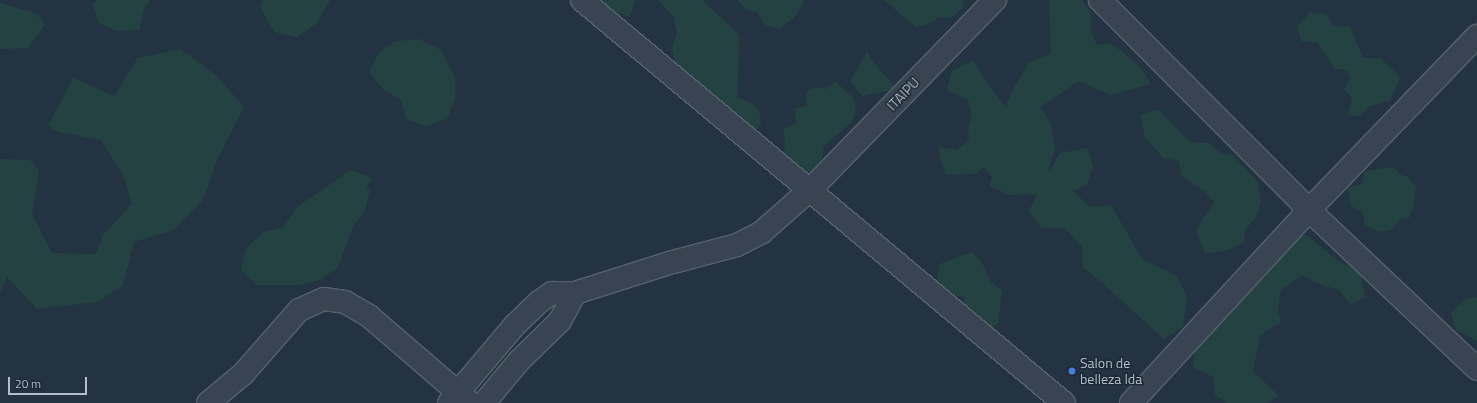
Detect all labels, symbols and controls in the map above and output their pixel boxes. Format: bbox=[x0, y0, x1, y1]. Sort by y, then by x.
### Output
street label: ITAIPU bbox=[883, 74, 923, 114]
place label: Salon de belleza Ida bbox=[1080, 355, 1142, 388]
marker: Salon de belleza Ida bbox=[1067, 366, 1077, 376]
scale bar bbox=[10, 369, 89, 395]
text: 20 m bbox=[15, 374, 41, 393]

